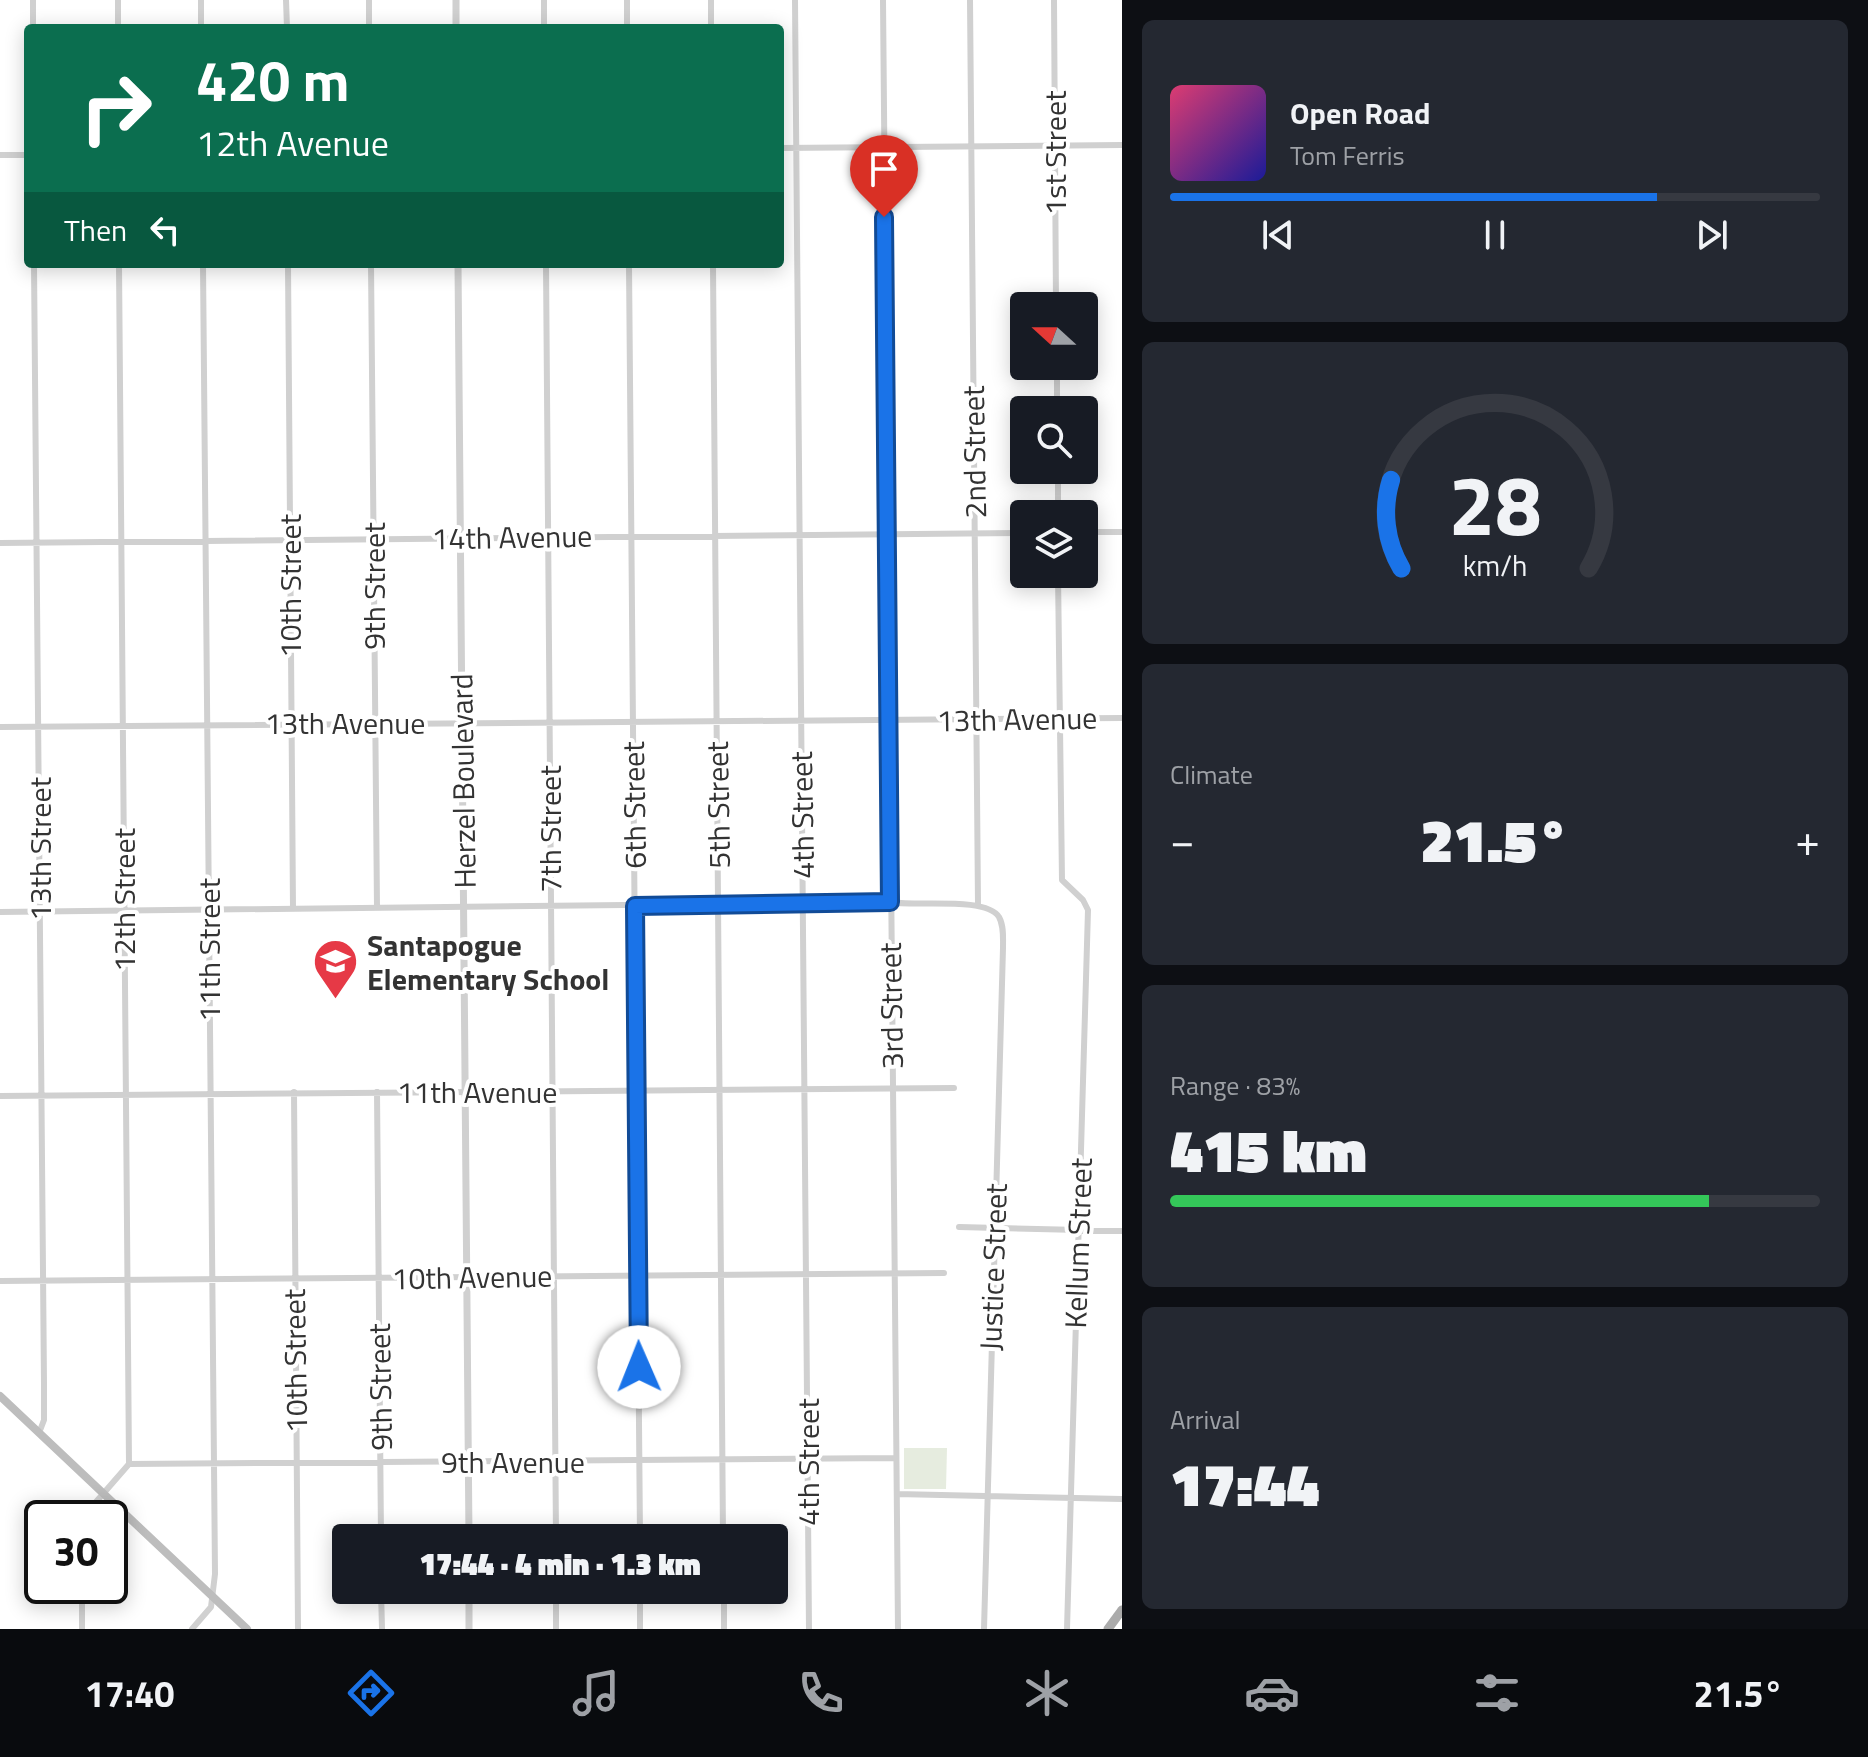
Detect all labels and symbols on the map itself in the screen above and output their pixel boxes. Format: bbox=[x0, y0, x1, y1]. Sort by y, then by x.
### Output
street label: 1st Street bbox=[1032, 90, 1078, 216]
pin bbox=[850, 135, 918, 217]
north arrow bbox=[1010, 292, 1098, 380]
street label: 2nd Street bbox=[950, 385, 998, 519]
street label: 10th Street bbox=[267, 513, 313, 658]
street label: 14th Avenue bbox=[431, 513, 593, 561]
street label: 9th Street bbox=[351, 522, 397, 650]
street label: Herzel Boulevard bbox=[438, 673, 488, 889]
street label: 13th Avenue bbox=[936, 695, 1098, 743]
street label: 13th Avenue bbox=[265, 700, 425, 746]
street label: 6th Street bbox=[610, 740, 658, 869]
street label: 5th Street bbox=[694, 740, 742, 869]
street label: 4th Street bbox=[778, 750, 826, 879]
street label: 7th Street bbox=[527, 765, 573, 893]
street label: 13th Street bbox=[17, 776, 63, 921]
street label: 12th Street bbox=[101, 827, 147, 972]
street label: 11th Street bbox=[186, 877, 232, 1022]
place label: Santapogue Elementary School bbox=[367, 922, 609, 1002]
school or university icon: Santapogue Elementary School bbox=[312, 938, 360, 1001]
street label: 3rd Street bbox=[867, 942, 915, 1070]
street label: 11th Avenue bbox=[397, 1069, 557, 1115]
street label: Kellum Street bbox=[1052, 1156, 1104, 1329]
street label: Justice Street bbox=[967, 1182, 1019, 1352]
street label: 10th Avenue bbox=[391, 1253, 553, 1301]
street label: 10th Street bbox=[271, 1288, 319, 1433]
street label: 9th Street bbox=[356, 1322, 404, 1451]
position arrow bbox=[597, 1325, 681, 1409]
street label: 4th Street bbox=[785, 1398, 831, 1526]
street label: 9th Avenue bbox=[441, 1439, 585, 1485]
speed limit sign: 30 bbox=[24, 1500, 128, 1604]

